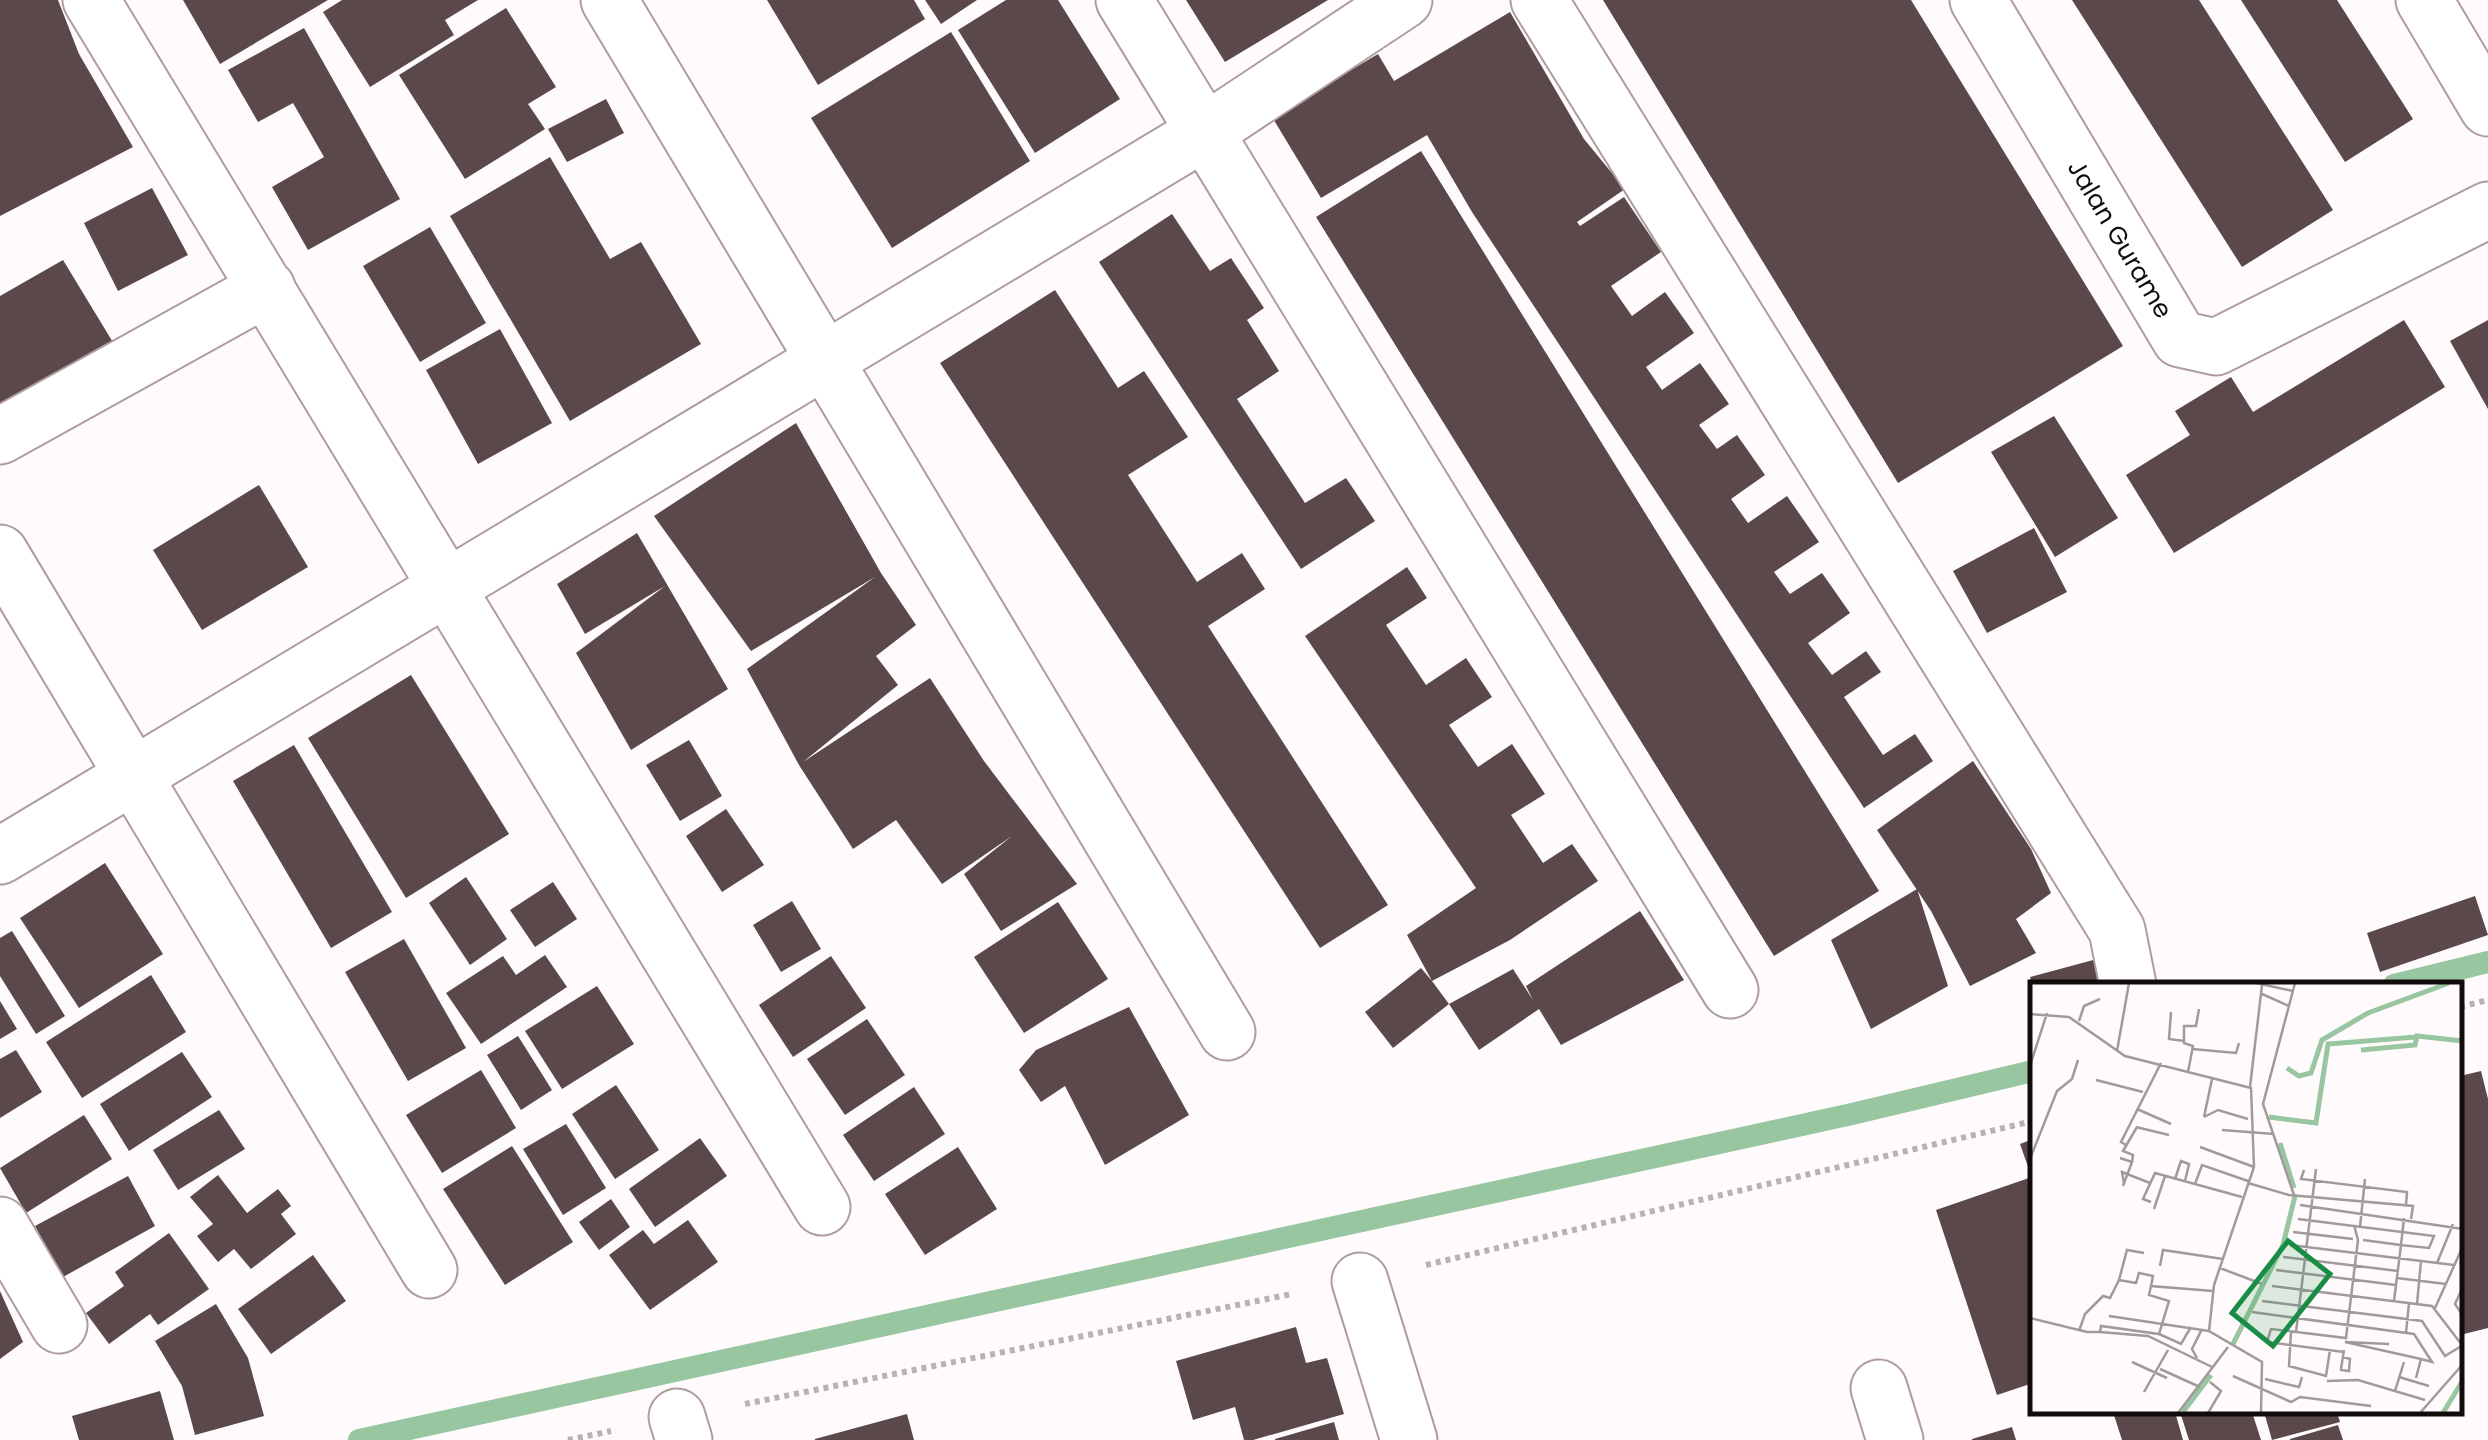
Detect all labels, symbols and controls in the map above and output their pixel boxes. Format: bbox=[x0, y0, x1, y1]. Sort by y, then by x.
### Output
street label: Jalan Gurame bbox=[2059, 153, 2181, 325]
inset map bbox=[2030, 982, 2463, 1415]

